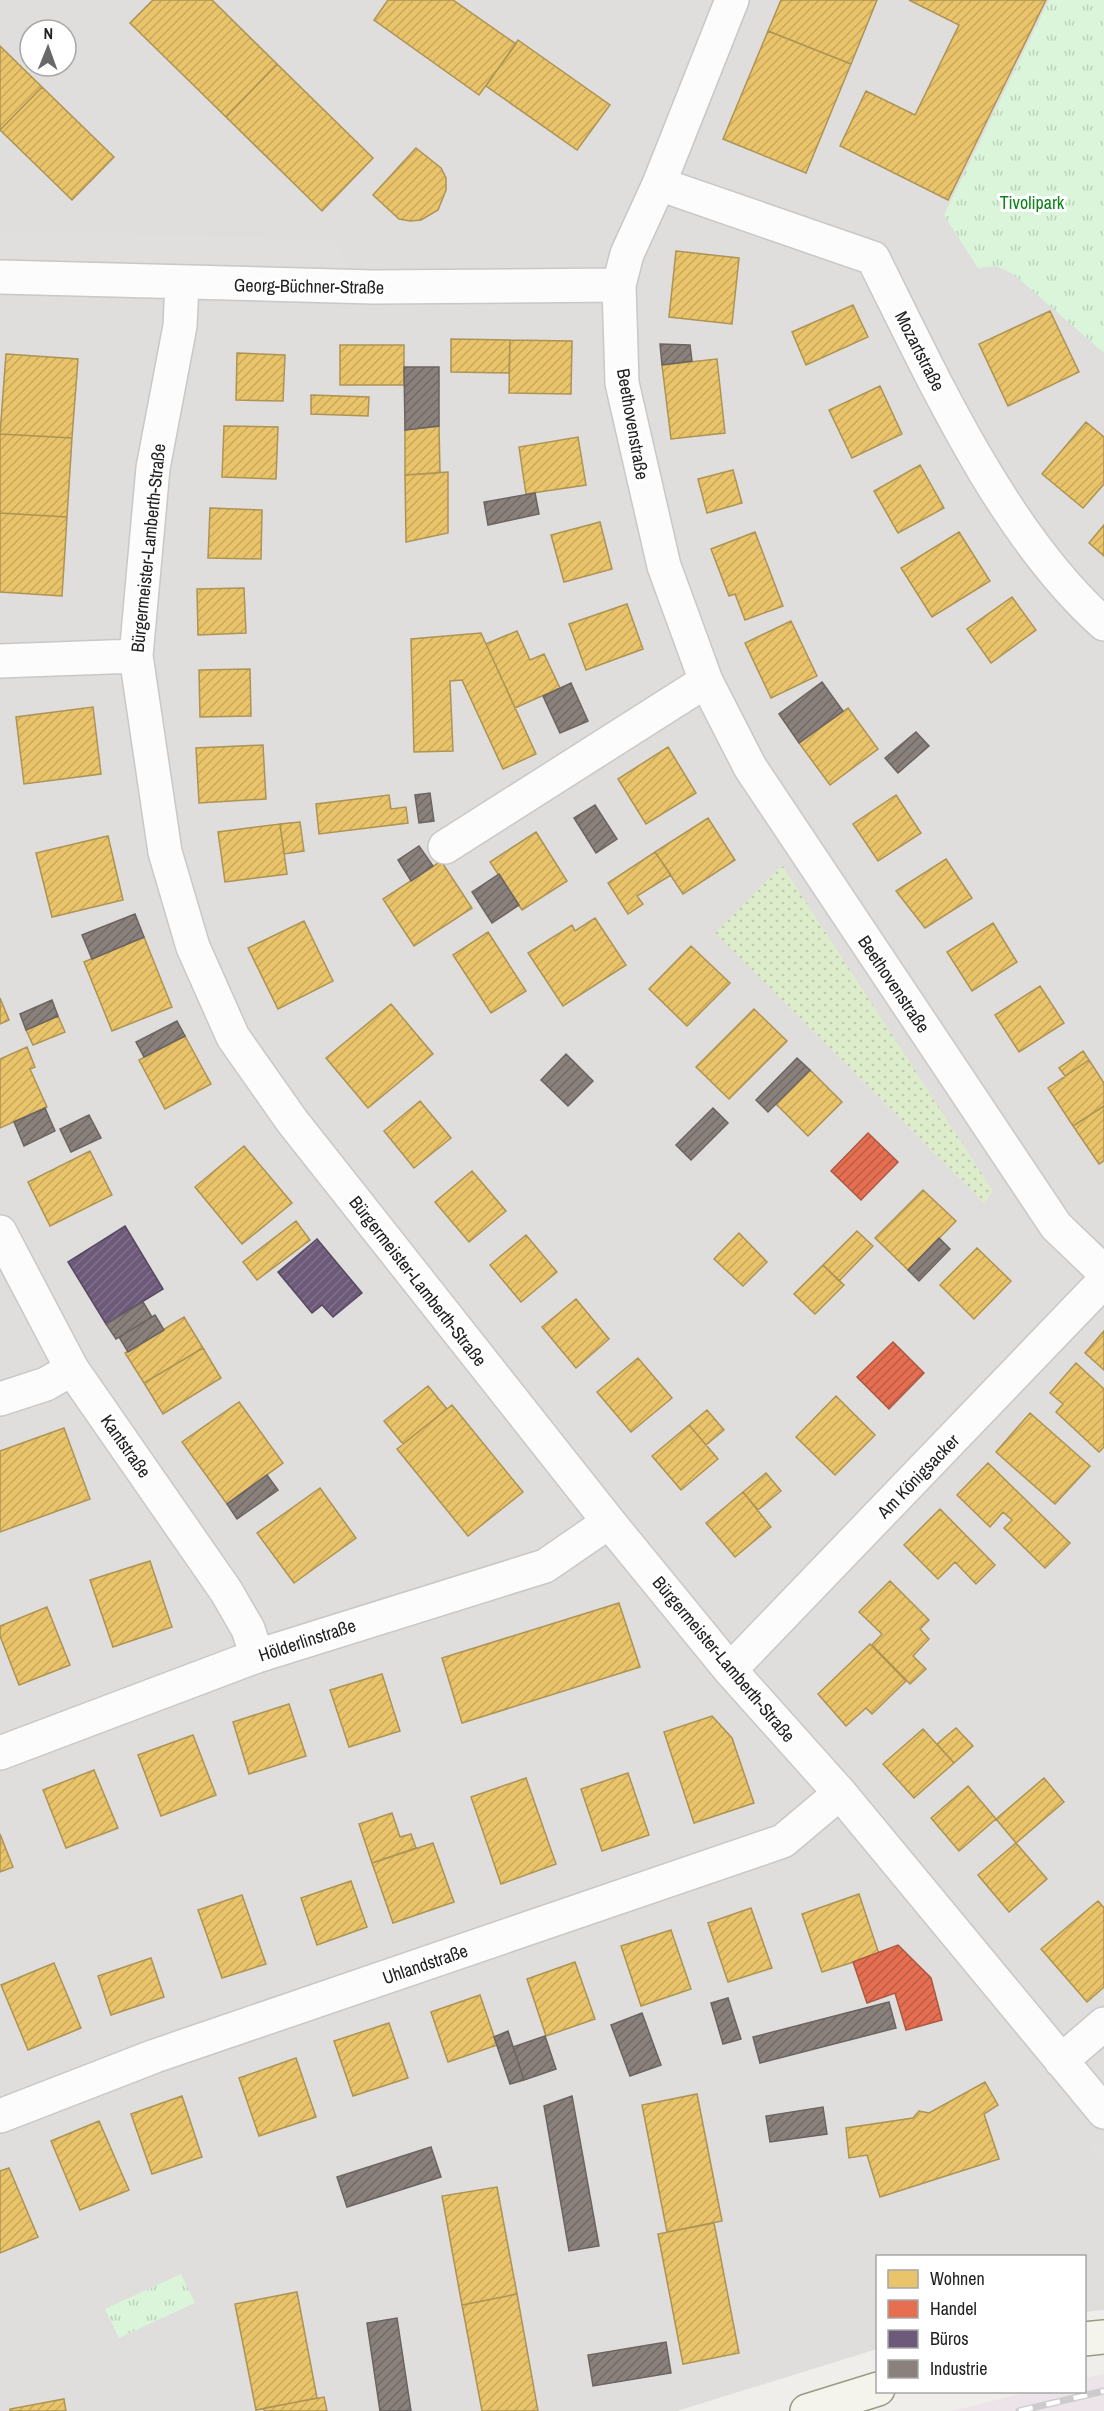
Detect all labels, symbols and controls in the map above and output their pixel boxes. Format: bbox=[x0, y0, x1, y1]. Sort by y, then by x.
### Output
north arrow bbox=[18, 18, 78, 78]
text: N bbox=[43, 22, 53, 44]
park label: Tivolipark bbox=[1000, 190, 1065, 215]
street label: Georg-Büchner-Straße bbox=[234, 272, 384, 300]
street label: Mozartstraße bbox=[889, 307, 951, 395]
street label: Beethovenstraße bbox=[611, 366, 655, 482]
street label: Bürgermeister-Lamberth-Straße bbox=[125, 442, 171, 654]
street label: Beethovenstraße bbox=[852, 930, 936, 1038]
street label: Bürgermeister-Lamberth-Straße bbox=[344, 1191, 492, 1371]
street label: Kantstraße bbox=[95, 1409, 157, 1483]
street label: Am Königsacker bbox=[871, 1428, 965, 1524]
street label: Bürgermeister-Lamberth-Straße bbox=[647, 1571, 801, 1747]
street label: Hölderlinstraße bbox=[255, 1613, 359, 1667]
street label: Uhlandstraße bbox=[379, 1938, 471, 1990]
legend bbox=[876, 2255, 1086, 2393]
text: Wohnen bbox=[930, 2266, 985, 2291]
text: Handel bbox=[930, 2296, 977, 2321]
text: Büros bbox=[930, 2326, 969, 2351]
text: Industrie bbox=[930, 2356, 987, 2381]

